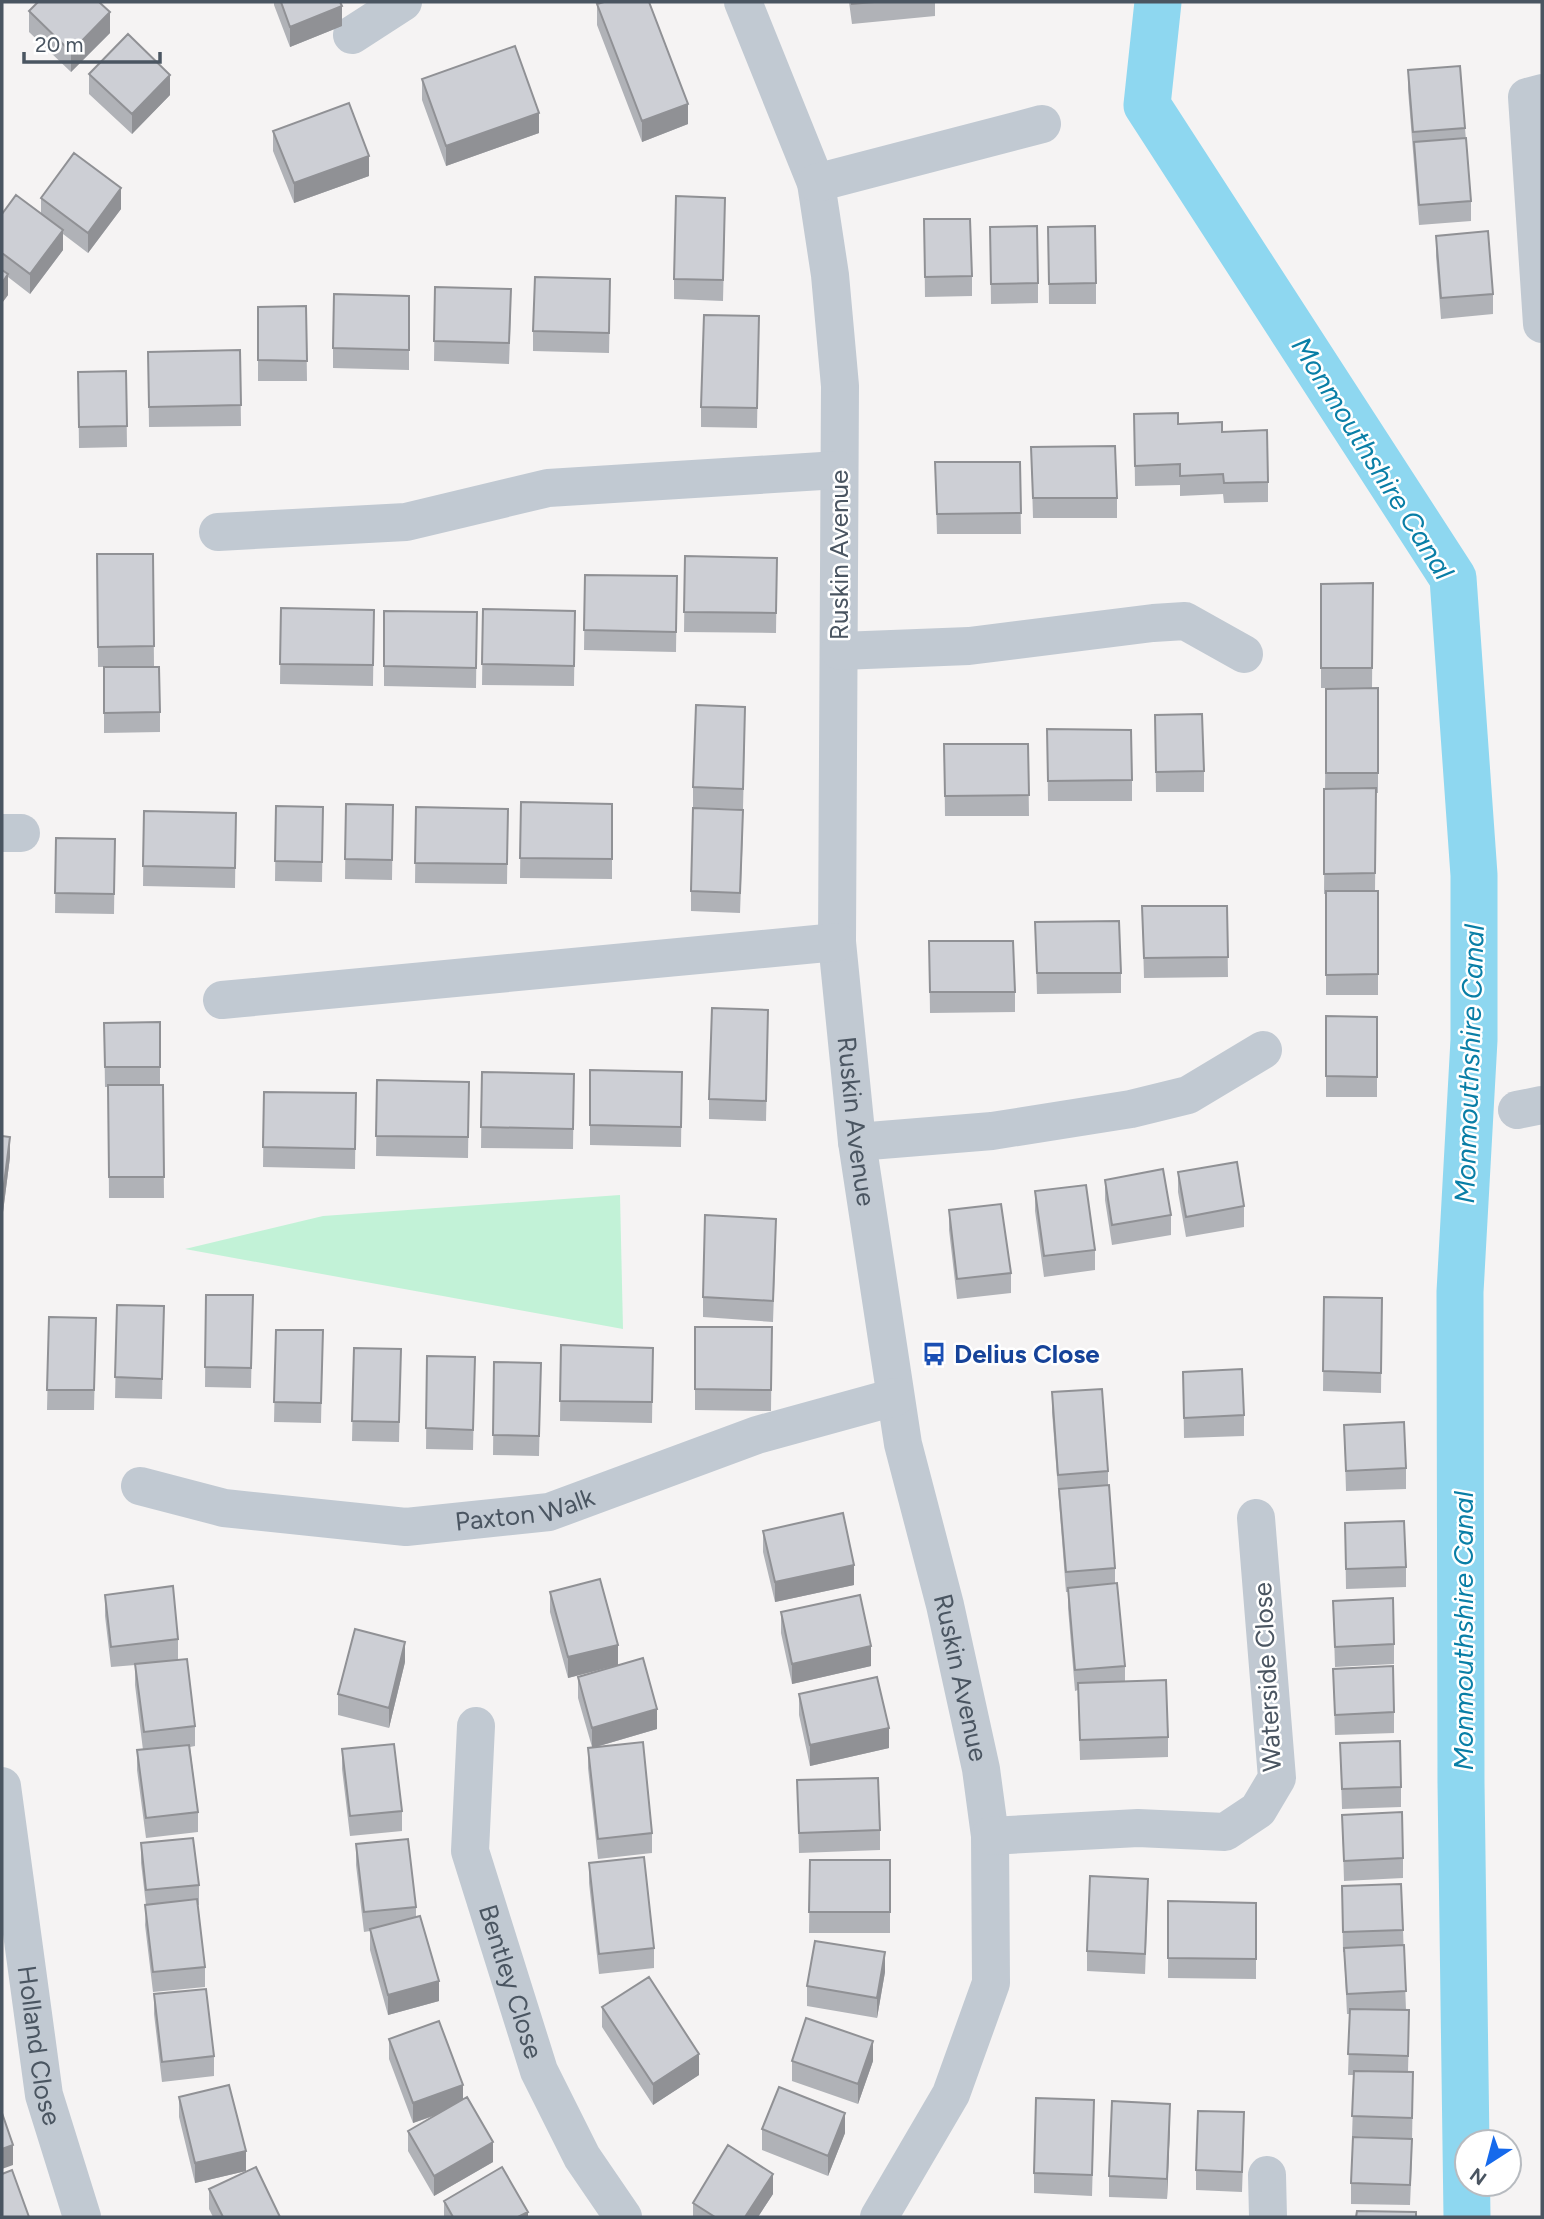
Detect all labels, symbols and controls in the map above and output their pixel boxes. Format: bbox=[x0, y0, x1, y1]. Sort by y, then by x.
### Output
scale bar bbox=[24, 21, 161, 65]
text: 20 m bbox=[35, 32, 83, 57]
water label: Monmouthshire Canal bbox=[1284, 330, 1462, 586]
street label: Ruskin Avenue bbox=[823, 470, 855, 640]
water label: Monmouthshire Canal bbox=[1447, 923, 1491, 1204]
street label: Ruskin Avenue bbox=[831, 1035, 883, 1208]
place label: Delius Close bbox=[954, 1338, 1100, 1370]
bus stop icon: Delius Close bbox=[920, 1340, 948, 1368]
street label: Paxton Walk bbox=[453, 1480, 599, 1538]
water label: Monmouthshire Canal bbox=[1446, 1490, 1480, 1771]
street label: Waterside Close bbox=[1246, 1581, 1288, 1773]
street label: Ruskin Avenue bbox=[927, 1591, 995, 1764]
street label: Bentley Close bbox=[472, 1900, 550, 2063]
street label: Holland Close bbox=[11, 1963, 68, 2129]
north arrow bbox=[1453, 2128, 1523, 2198]
text: N bbox=[1466, 2163, 1491, 2190]

